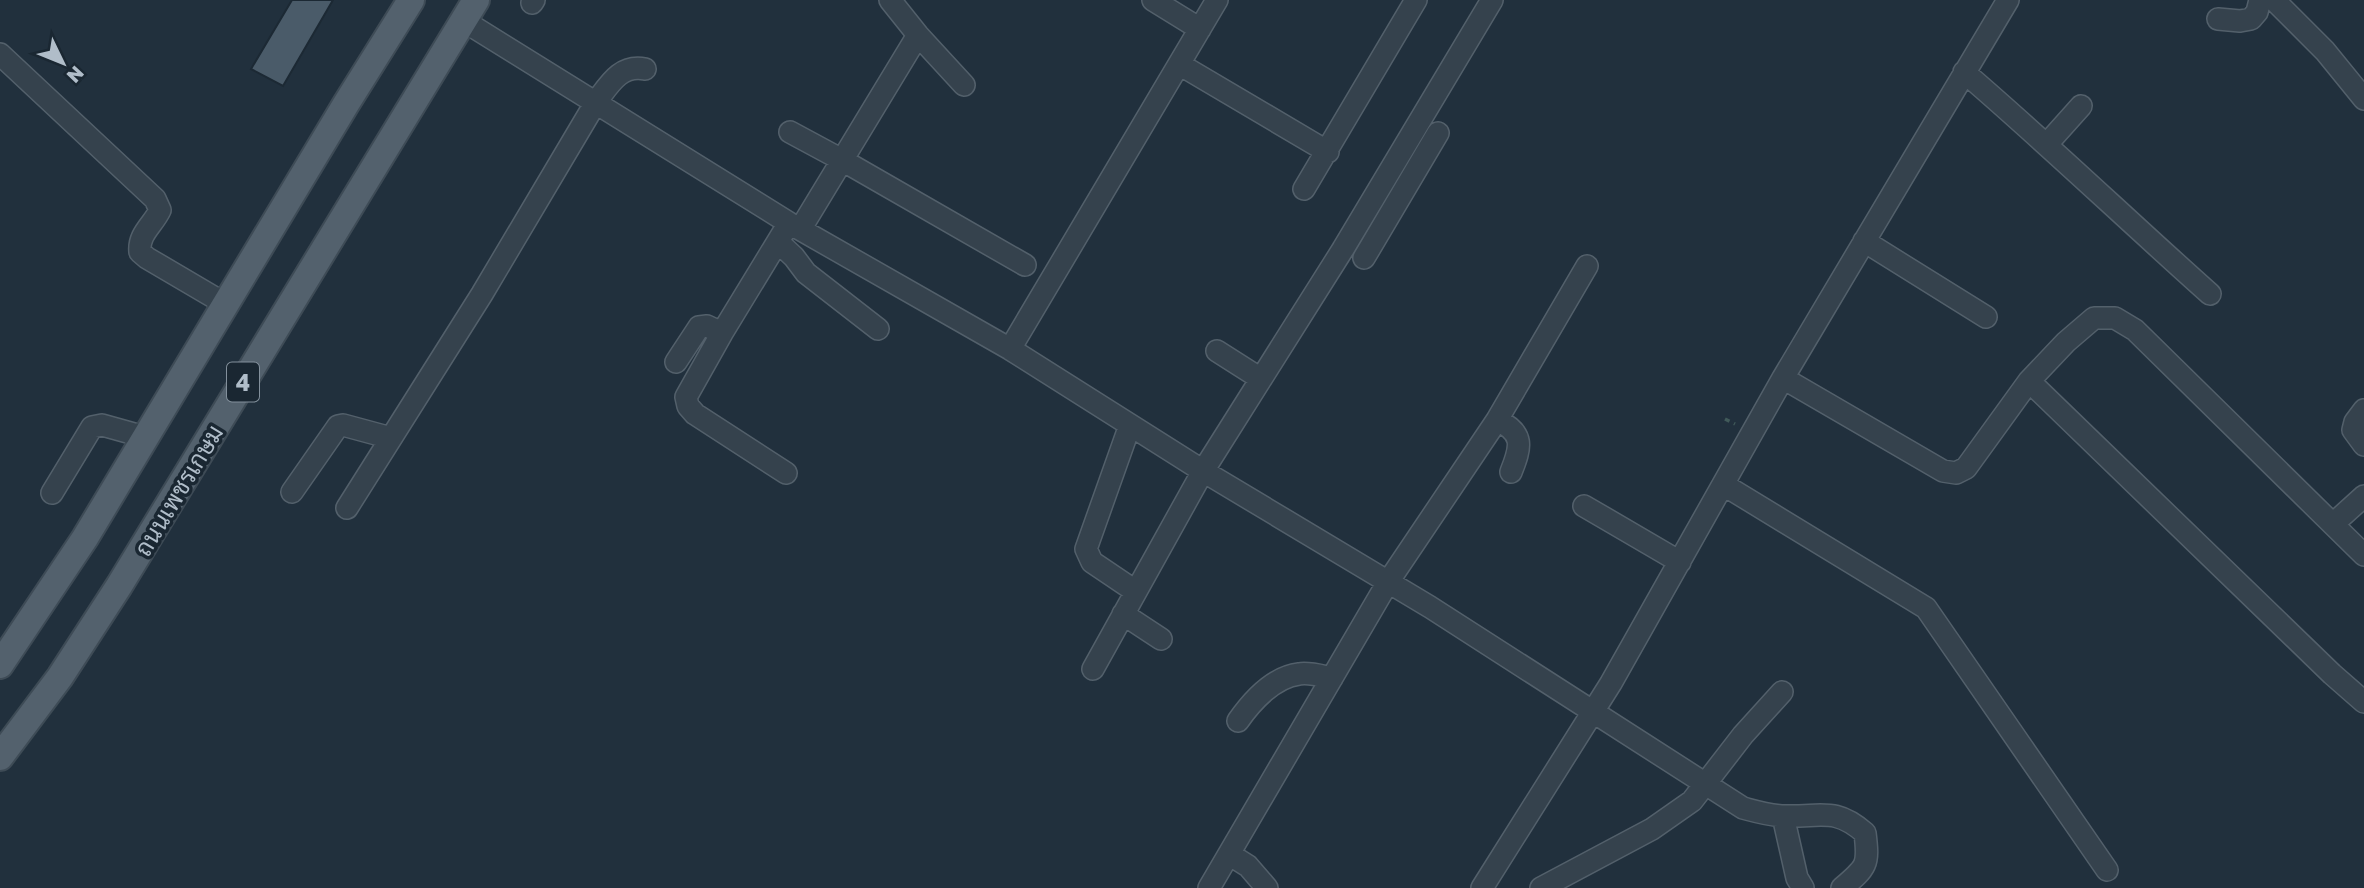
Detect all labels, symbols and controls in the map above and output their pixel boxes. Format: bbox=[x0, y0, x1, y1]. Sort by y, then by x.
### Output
north arrow bbox=[28, 28, 98, 98]
text: N bbox=[62, 62, 89, 88]
road number: 4 bbox=[227, 362, 259, 402]
street label: ถนนเพชรเกษม bbox=[128, 419, 228, 561]

